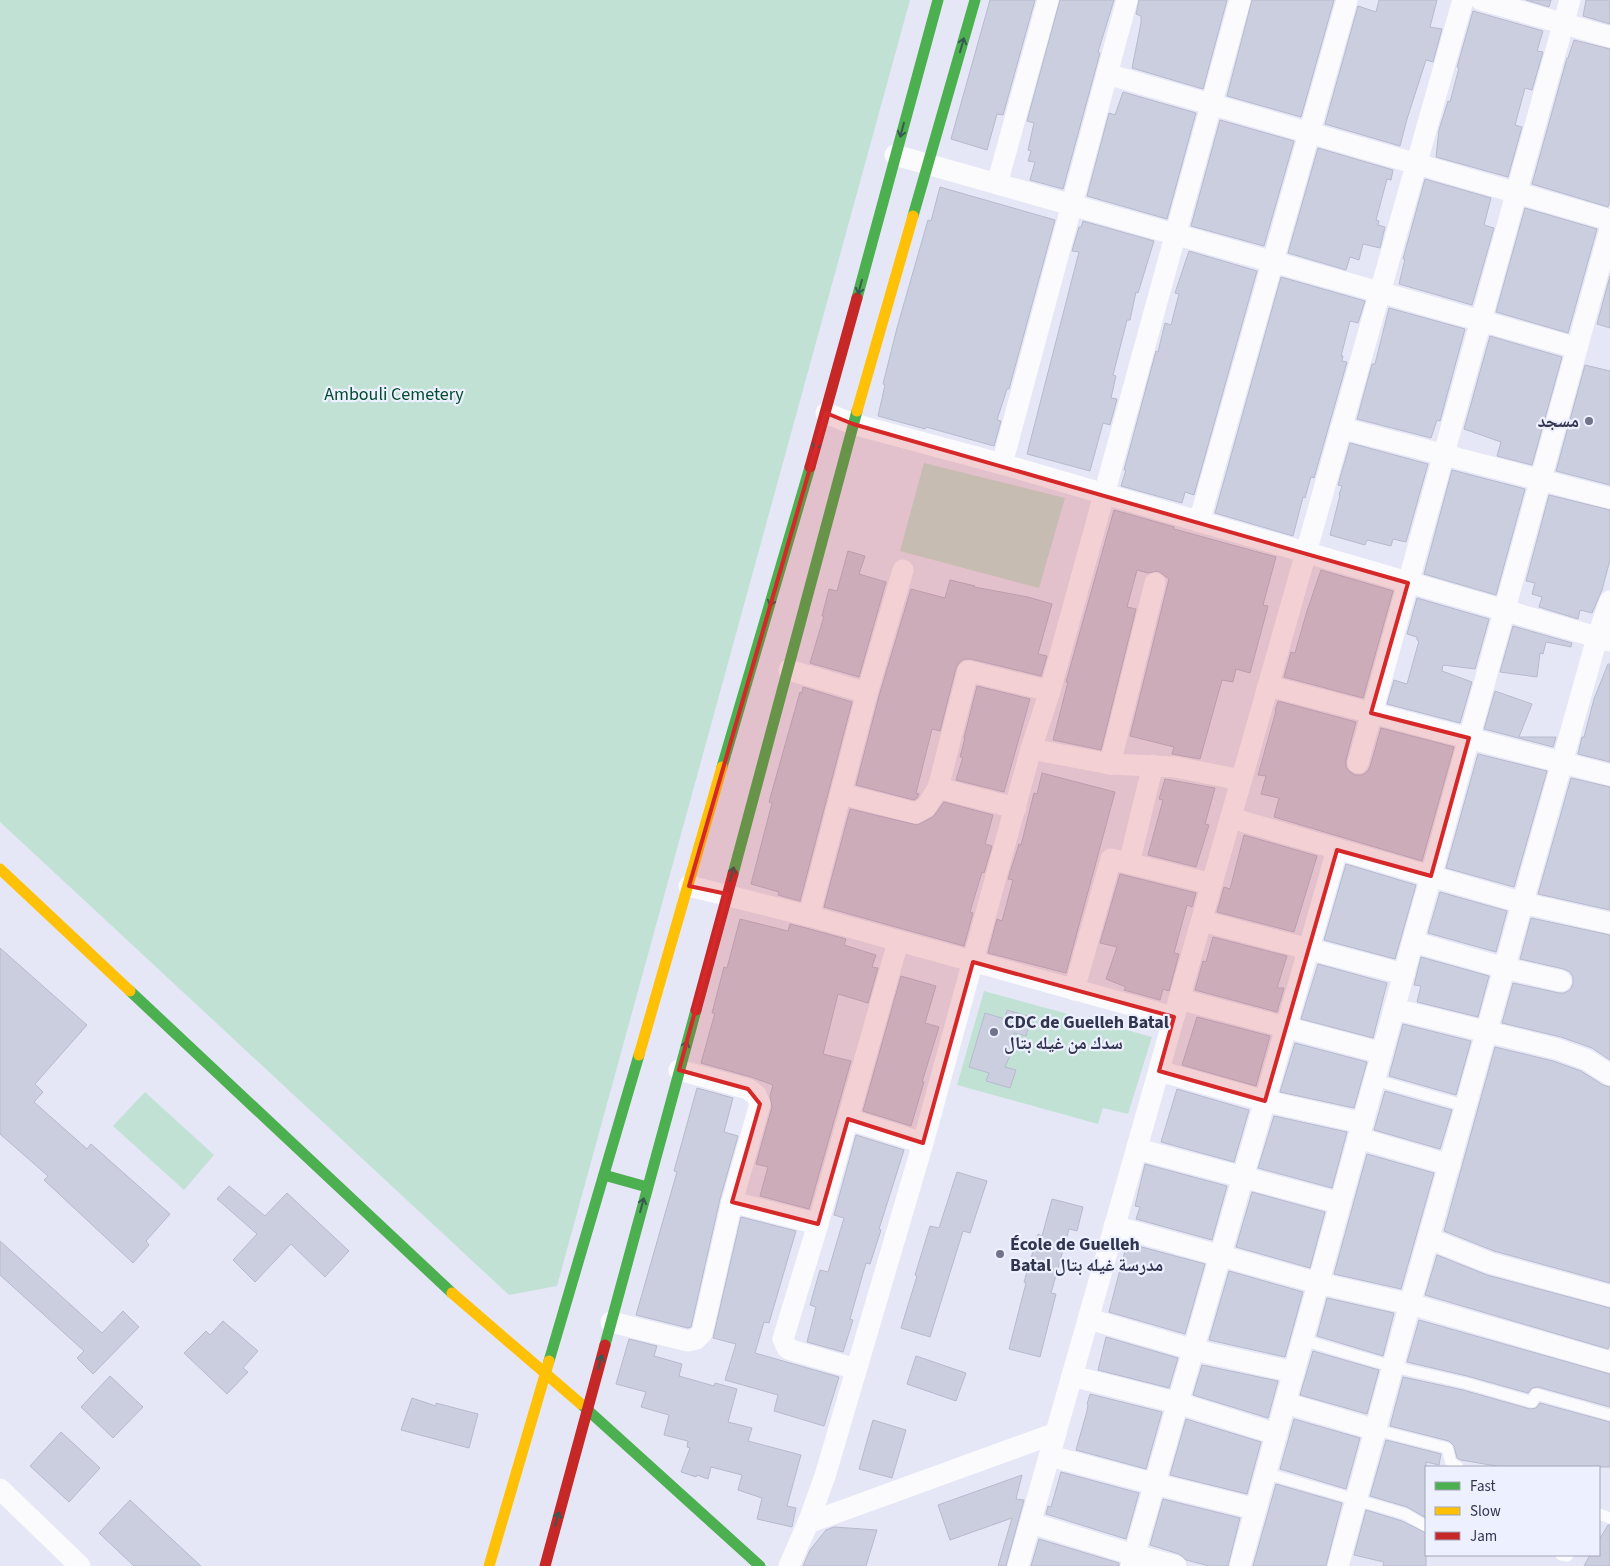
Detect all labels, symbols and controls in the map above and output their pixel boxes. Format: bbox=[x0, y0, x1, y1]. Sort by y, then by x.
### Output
one-way arrow bbox=[957, 38, 967, 54]
one-way arrow bbox=[897, 121, 906, 137]
one-way arrow bbox=[855, 278, 864, 294]
park label: Ambouli Cemetery bbox=[324, 382, 464, 407]
place label: مسجد bbox=[1537, 409, 1579, 434]
marker: مسجد bbox=[1583, 415, 1595, 427]
one-way arrow bbox=[812, 435, 822, 451]
one-way arrow bbox=[767, 591, 776, 607]
one-way arrow bbox=[728, 867, 738, 883]
place label: CDC de Guelleh Batal سدك من غيله بتال bbox=[1004, 1010, 1169, 1056]
marker: CDC de Guelleh Batal سدك من غيله بتال bbox=[988, 1026, 1000, 1038]
one-way arrow bbox=[680, 1041, 690, 1057]
one-way arrow bbox=[638, 1197, 648, 1213]
place label: École de Guelleh Batal مدرسة غيله بتال bbox=[1010, 1232, 1163, 1278]
marker: École de Guelleh Batal مدرسة غيله بتال bbox=[994, 1248, 1006, 1260]
one-way arrow bbox=[595, 1354, 605, 1370]
legend bbox=[1425, 1466, 1600, 1556]
text: Fast bbox=[1470, 1476, 1496, 1497]
text: Slow bbox=[1470, 1501, 1501, 1522]
one-way arrow bbox=[553, 1511, 562, 1527]
text: Jam bbox=[1470, 1526, 1497, 1547]

